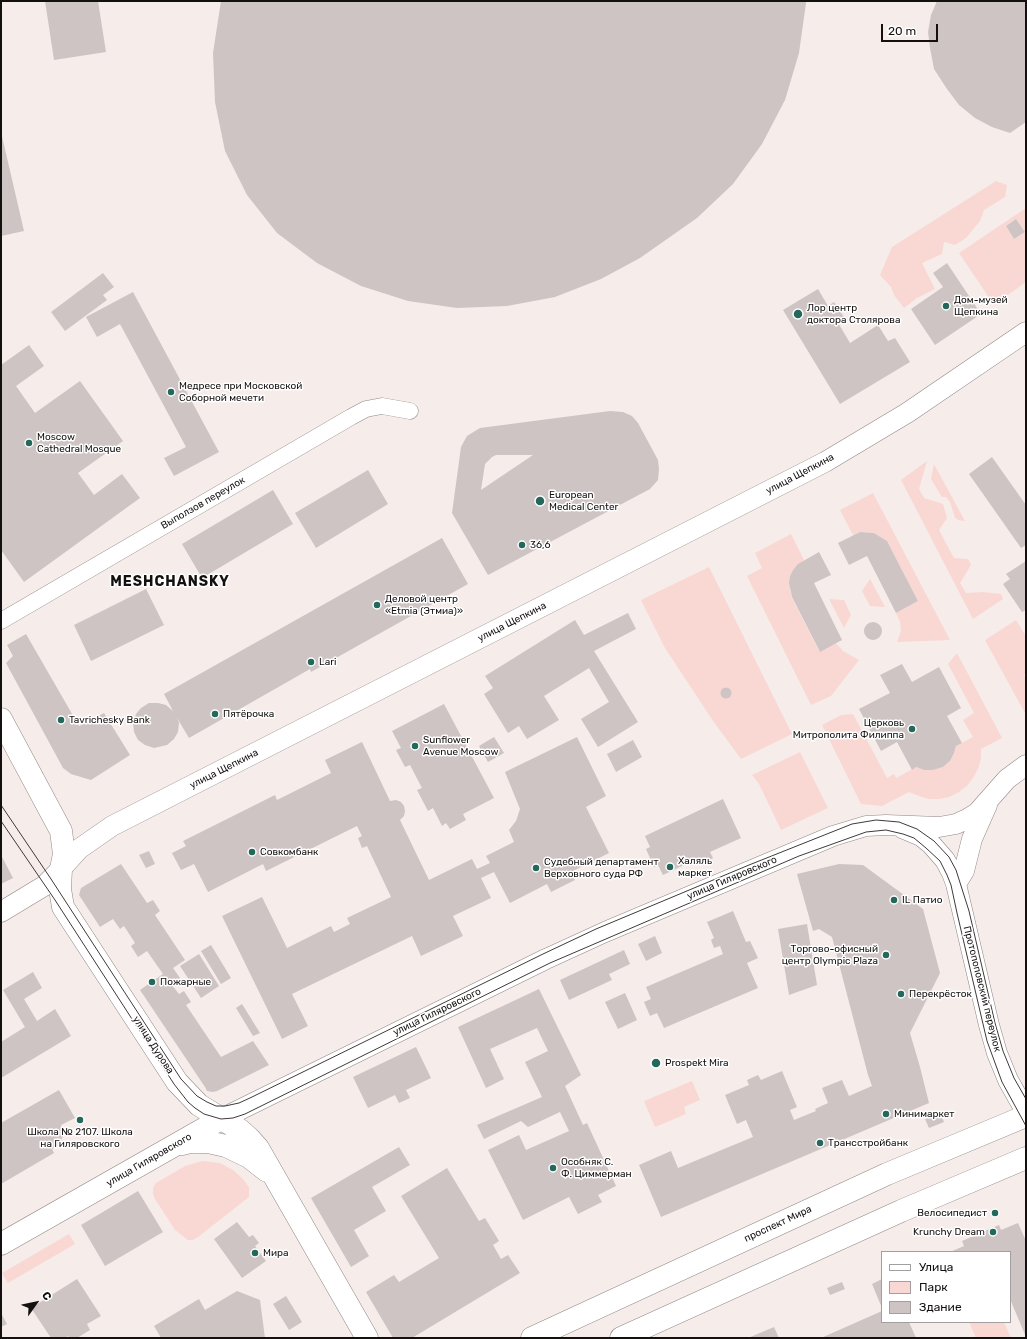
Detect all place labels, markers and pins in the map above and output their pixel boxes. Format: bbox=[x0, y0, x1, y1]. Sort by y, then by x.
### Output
place label: Дом-музей Щепкина bbox=[954, 294, 1008, 318]
marker: Дом-музей Щепкина bbox=[941, 301, 951, 311]
place label: Лор центр доктора Столярова bbox=[807, 302, 900, 326]
marker: Лор центр доктора Столярова bbox=[792, 308, 804, 320]
place label: Медресе при Московской Соборной мечети bbox=[179, 380, 302, 404]
marker: Медресе при Московской Соборной мечети bbox=[166, 387, 176, 397]
place label: Moscow Cathedral Mosque bbox=[37, 431, 121, 454]
marker: Moscow Cathedral Mosque bbox=[24, 438, 34, 448]
place label: European Medical Center bbox=[549, 489, 618, 512]
marker: European Medical Center bbox=[534, 495, 546, 507]
place label: 36,6 bbox=[530, 539, 550, 551]
marker: 36,6 bbox=[517, 540, 527, 550]
place label: Деловой центр «Etmia (Этмиа)» bbox=[385, 593, 463, 616]
marker: Деловой центр «Etmia (Этмиа)» bbox=[372, 600, 382, 610]
place label: Lari bbox=[319, 656, 336, 668]
marker: Lari bbox=[306, 657, 316, 667]
place label: Пятёрочка bbox=[223, 708, 274, 720]
marker: Пятёрочка bbox=[210, 709, 220, 719]
place label: Tavrichesky Bank bbox=[69, 714, 150, 726]
marker: Tavrichesky Bank bbox=[56, 715, 66, 725]
place label: Церковь Митрополита Филиппа bbox=[793, 717, 904, 740]
marker: Церковь Митрополита Филиппа bbox=[907, 724, 917, 734]
place label: Sunflower Avenue Moscow bbox=[423, 734, 498, 758]
marker: Sunflower Avenue Moscow bbox=[410, 741, 420, 751]
place label: Совкомбанк bbox=[260, 846, 318, 858]
marker: Совкомбанк bbox=[247, 847, 257, 857]
place label: Халяль маркет bbox=[678, 855, 712, 878]
place label: Судебный департамент Верховного суда РФ bbox=[544, 856, 659, 880]
marker: Халяль маркет bbox=[665, 862, 675, 872]
marker: Судебный департамент Верховного суда РФ bbox=[531, 863, 541, 873]
place label: IL Патио bbox=[902, 894, 942, 906]
marker: IL Патио bbox=[889, 895, 899, 905]
place label: Торгово-офисный центр Olympic Plaza bbox=[782, 943, 878, 966]
marker: Торгово-офисный центр Olympic Plaza bbox=[881, 950, 891, 960]
place label: Пожарные bbox=[160, 976, 211, 988]
marker: Пожарные bbox=[147, 977, 157, 987]
place label: Перекрёсток bbox=[909, 988, 972, 1000]
marker: Перекрёсток bbox=[896, 989, 906, 999]
marker: Prospekt Mira bbox=[650, 1057, 662, 1069]
place label: Prospekt Mira bbox=[665, 1057, 729, 1069]
place label: Минимаркет bbox=[894, 1108, 954, 1120]
marker: Минимаркет bbox=[881, 1109, 891, 1119]
marker: Школа № 2107. Школа на Гиляровского bbox=[75, 1115, 85, 1125]
place label: Школа № 2107. Школа на Гиляровского bbox=[27, 1126, 133, 1150]
place label: Трансстройбанк bbox=[828, 1137, 908, 1149]
marker: Трансстройбанк bbox=[815, 1138, 825, 1148]
place label: Особняк С. Ф. Циммерман bbox=[561, 1156, 632, 1180]
marker: Особняк С. Ф. Циммерман bbox=[548, 1163, 558, 1173]
place label: Велосипедист bbox=[917, 1207, 987, 1219]
marker: Велосипедист bbox=[990, 1208, 1000, 1218]
place label: Krunchy Dream bbox=[913, 1226, 985, 1238]
marker: Krunchy Dream bbox=[988, 1227, 998, 1237]
place label: Мира bbox=[263, 1247, 289, 1259]
marker: Мира bbox=[250, 1248, 260, 1258]

